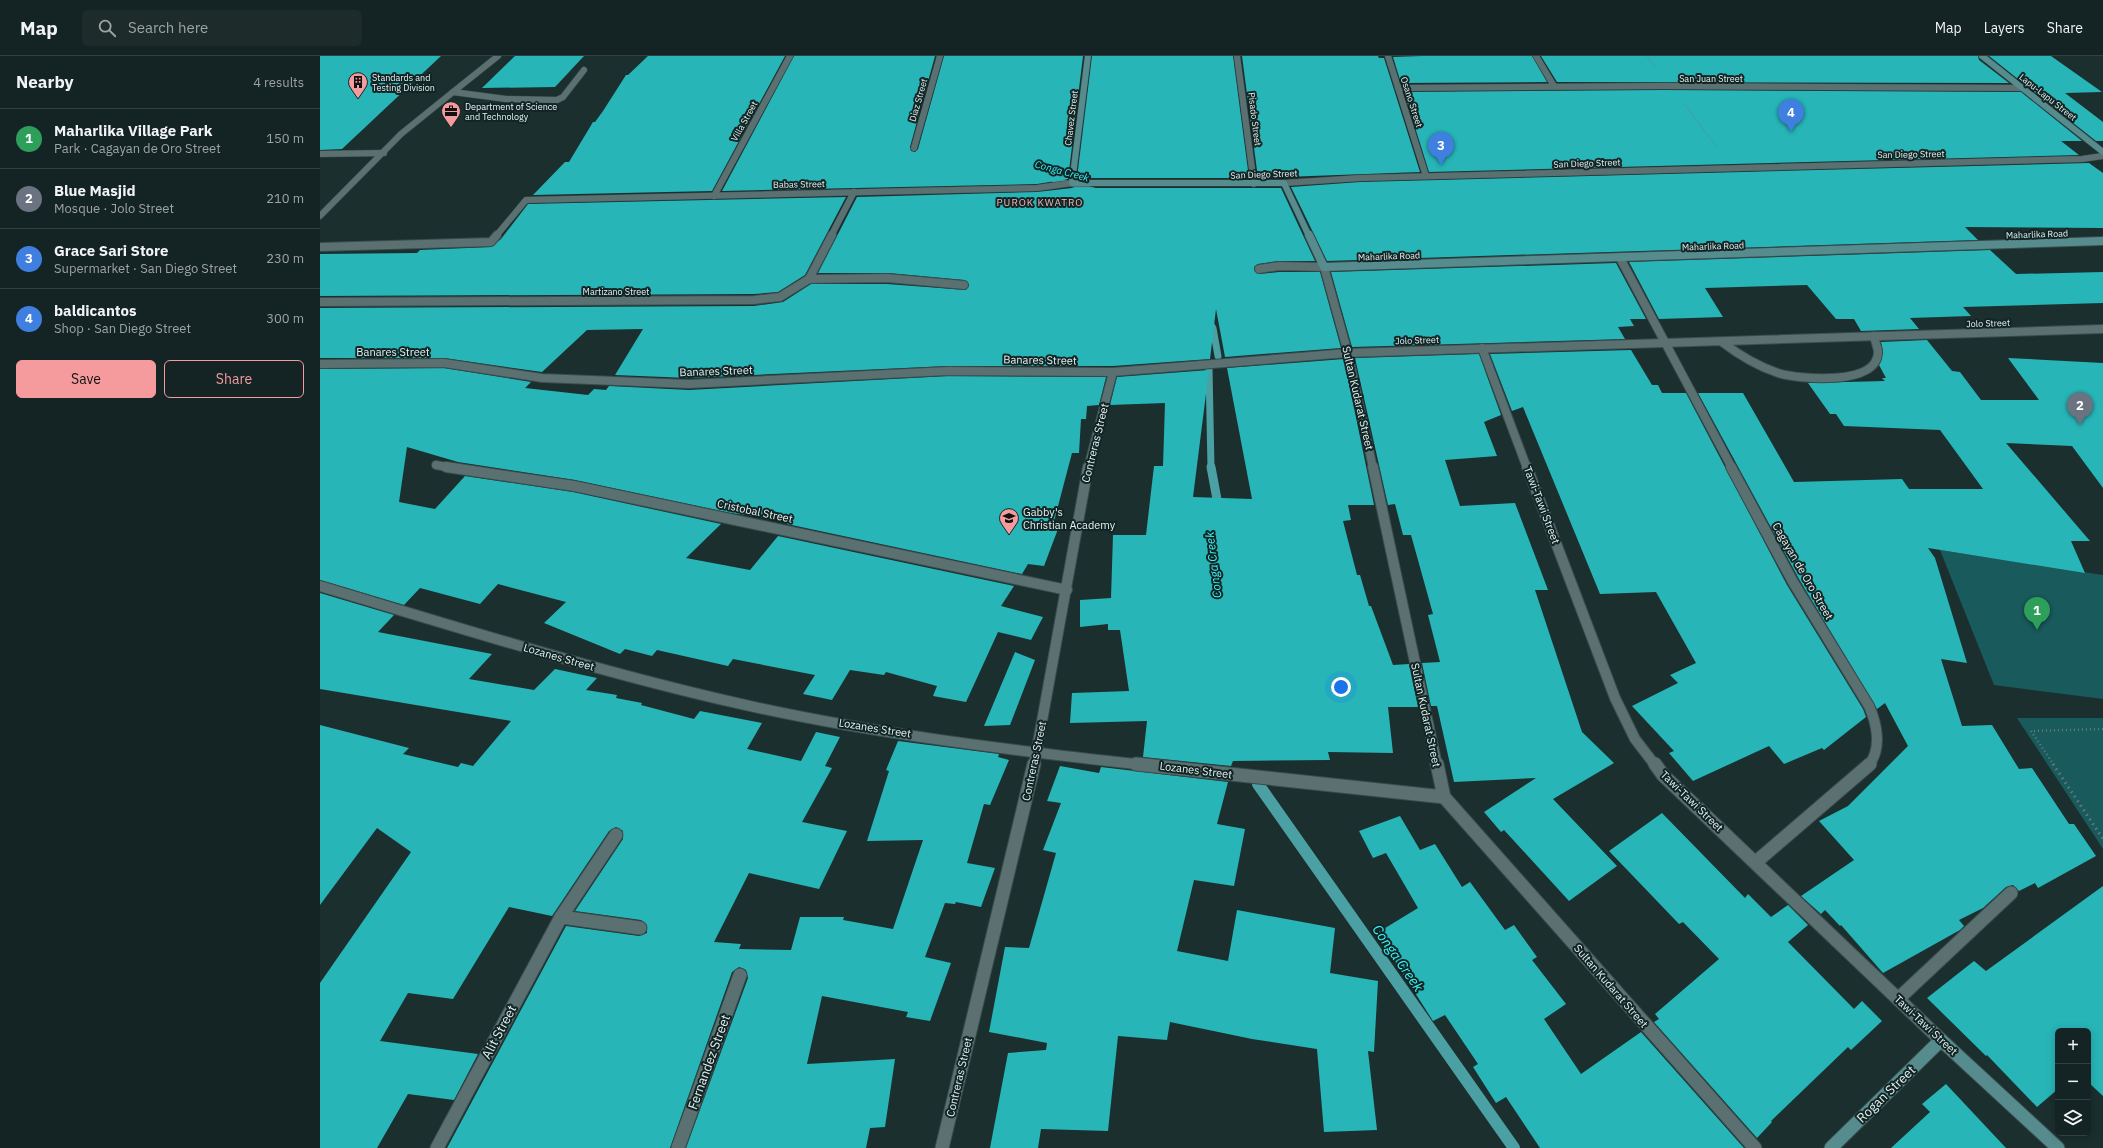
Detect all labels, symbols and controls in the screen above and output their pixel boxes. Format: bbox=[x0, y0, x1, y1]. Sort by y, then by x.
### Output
search box bbox=[82, 10, 362, 46]
text: Map bbox=[20, 16, 58, 40]
icon: search bbox=[96, 17, 118, 39]
text: Search here bbox=[128, 18, 208, 37]
text: Map bbox=[1935, 19, 1962, 37]
text: Layers bbox=[1984, 19, 2025, 37]
text: Share bbox=[2047, 19, 2083, 37]
text: Nearby bbox=[16, 71, 74, 93]
building icon: Standards and Testing Division bbox=[347, 71, 369, 99]
street label: Lapu-Lapu Street bbox=[2017, 71, 2079, 123]
place label: Standards and Testing Division bbox=[372, 72, 435, 93]
street label: San Juan Street bbox=[1679, 73, 1743, 84]
text: 4 results bbox=[253, 74, 304, 91]
street label: Osano Street bbox=[1399, 75, 1425, 129]
street label: Diaz Street bbox=[907, 77, 929, 123]
street label: Chavez Street bbox=[1062, 90, 1080, 146]
street label: Pisado Street bbox=[1246, 92, 1264, 146]
street label: Villa Street bbox=[728, 99, 760, 143]
pin: 4 bbox=[1778, 99, 1804, 132]
office icon: Department of Science and Technology bbox=[440, 100, 462, 128]
place label: Department of Science and Technology bbox=[465, 101, 557, 122]
text: Maharlika Village Park bbox=[54, 121, 213, 140]
text: 1 bbox=[25, 130, 33, 147]
text: 150 m bbox=[266, 130, 304, 147]
pin: 3 bbox=[1428, 132, 1454, 165]
text: Park · Cagayan de Oro Street bbox=[54, 140, 221, 157]
street label: San Diego Street bbox=[1877, 148, 1945, 160]
street label: San Diego Street bbox=[1553, 156, 1621, 170]
water label: Conga Creek bbox=[1034, 158, 1091, 185]
street label: San Diego Street bbox=[1230, 167, 1298, 181]
street label: Babas Street bbox=[773, 178, 825, 190]
text: Blue Masjid bbox=[54, 181, 136, 200]
text: 2 bbox=[25, 190, 33, 207]
text: 210 m bbox=[266, 190, 304, 207]
district label: PUROK KWATRO bbox=[997, 196, 1083, 209]
text: Mosque · Jolo Street bbox=[54, 200, 174, 217]
street label: Maharlika Road bbox=[2006, 227, 2068, 241]
street label: Maharlika Road bbox=[1682, 239, 1744, 253]
text: Grace Sari Store bbox=[54, 241, 168, 260]
street label: Maharlika Road bbox=[1358, 249, 1420, 263]
text: 3 bbox=[25, 250, 33, 267]
text: 230 m bbox=[266, 250, 304, 267]
text: Supermarket · San Diego Street bbox=[54, 260, 237, 277]
street label: Martizano Street bbox=[583, 286, 649, 297]
text: baldicantos bbox=[54, 301, 137, 320]
text: 4 bbox=[25, 310, 33, 327]
text: 300 m bbox=[266, 310, 304, 327]
street label: Jolo Street bbox=[1966, 317, 2010, 329]
text: Shop · San Diego Street bbox=[54, 320, 191, 337]
street label: Jolo Street bbox=[1395, 334, 1439, 346]
street label: Banares Street bbox=[356, 345, 430, 359]
street label: Sultan Kudarat Street bbox=[1339, 345, 1377, 451]
street label: Banares Street bbox=[1003, 352, 1077, 368]
button: Save bbox=[16, 360, 156, 398]
button: Share bbox=[164, 360, 304, 398]
street label: Banares Street bbox=[679, 363, 753, 379]
pin: 2 bbox=[2067, 392, 2093, 425]
street label: Contreras Street bbox=[1078, 402, 1112, 484]
street label: Tawi-Tawi Street bbox=[1521, 464, 1563, 546]
street label: Cristobal Street bbox=[716, 496, 794, 526]
place label: Gabby's Christian Academy bbox=[1023, 505, 1116, 532]
school or university icon: Gabby's Christian Academy bbox=[998, 507, 1020, 535]
street label: Cagayan de Oro Street bbox=[1769, 520, 1837, 622]
water label: Conga Creek bbox=[1201, 530, 1225, 599]
pin: 1 bbox=[2024, 597, 2050, 630]
street label: Lozanes Street bbox=[522, 640, 596, 674]
street label: Sultan Kudarat Street bbox=[1408, 662, 1444, 768]
your location bbox=[1331, 677, 1351, 697]
street label: Lozanes Street bbox=[838, 715, 912, 741]
street label: Contreras Street bbox=[1019, 720, 1049, 802]
street label: Lozanes Street bbox=[1159, 759, 1233, 781]
street label: Tawi-Tawi Street bbox=[1658, 768, 1726, 835]
water label: Conga Creek bbox=[1368, 921, 1428, 996]
street label: Sultan Kudarat Street bbox=[1571, 941, 1651, 1031]
street label: Tawi-Tawi Street bbox=[1891, 992, 1961, 1058]
street label: Alit Street bbox=[478, 1002, 520, 1062]
street label: Fernandez Street bbox=[684, 1012, 734, 1112]
map controls bbox=[2055, 1028, 2091, 1136]
button: + bbox=[2055, 1028, 2091, 1064]
street label: Contreras Street bbox=[943, 1036, 975, 1118]
street label: Rogan Street bbox=[1853, 1062, 1919, 1126]
button: − bbox=[2055, 1064, 2091, 1100]
button: layers bbox=[2055, 1100, 2091, 1136]

